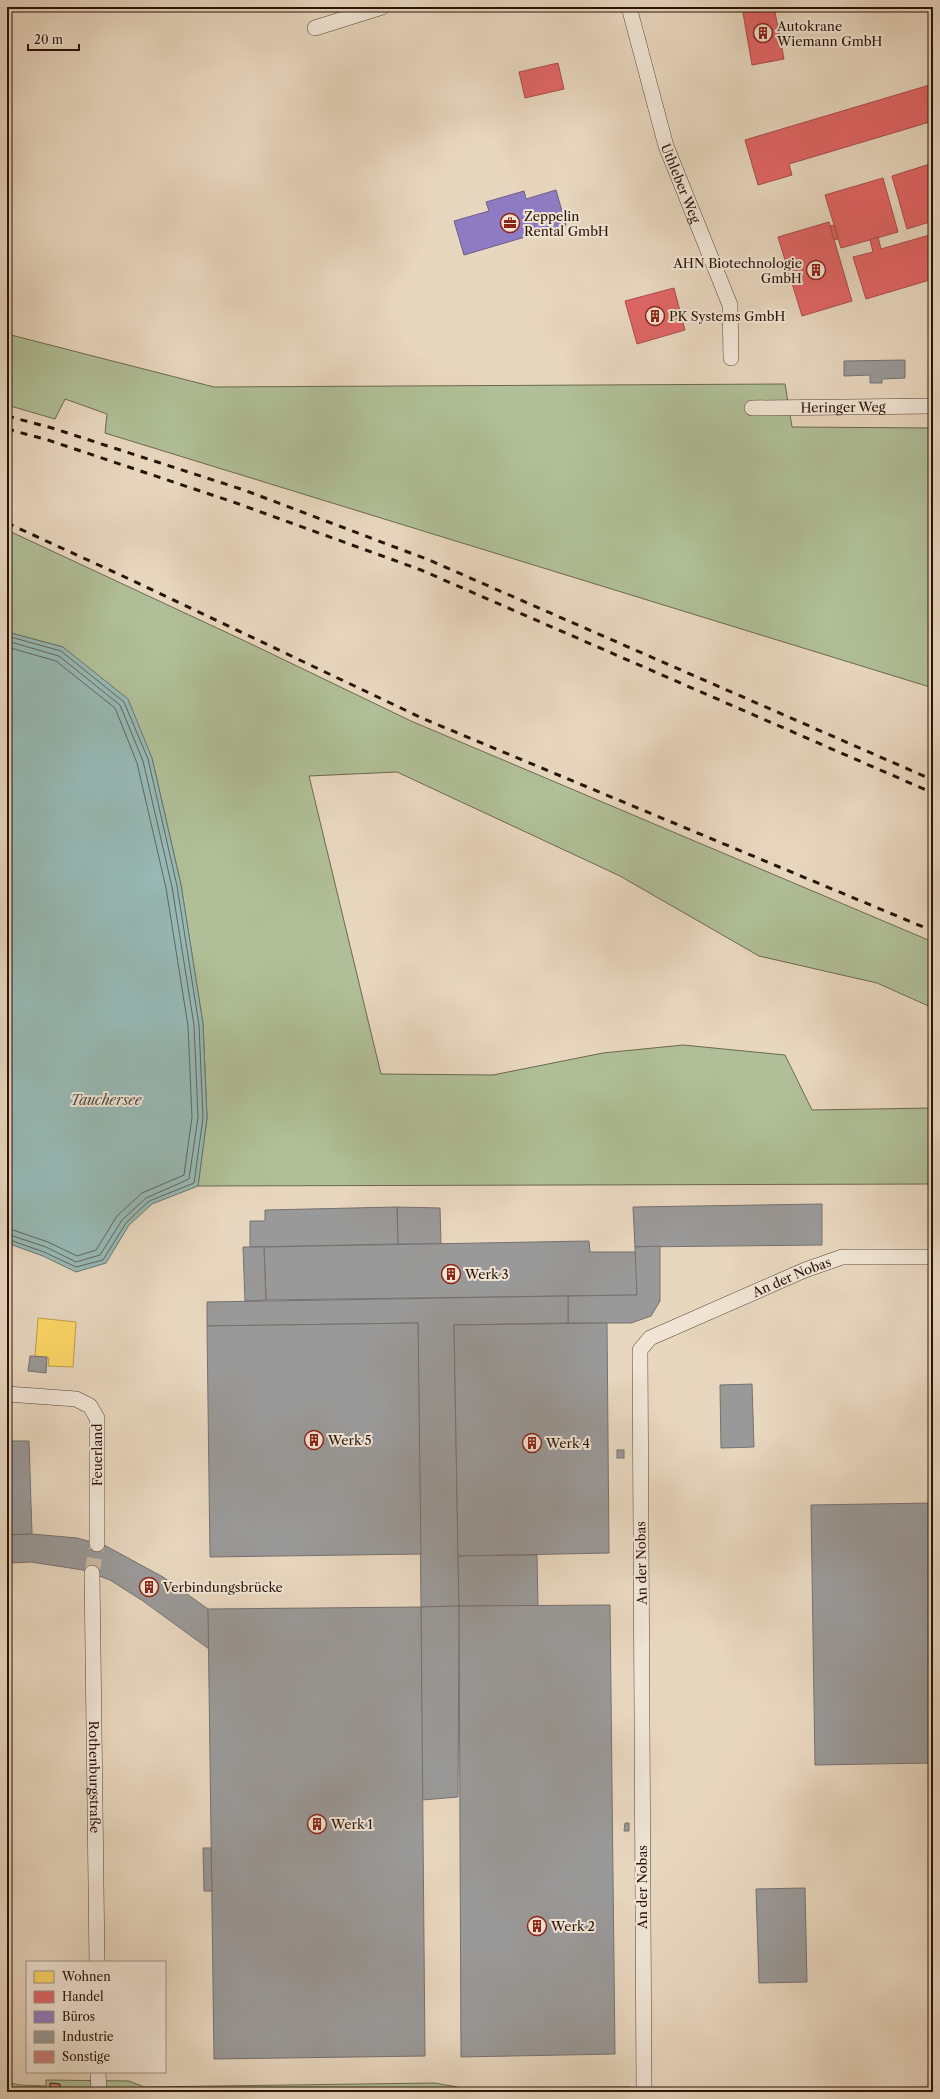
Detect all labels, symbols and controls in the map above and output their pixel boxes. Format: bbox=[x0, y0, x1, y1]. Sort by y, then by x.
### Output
place label: Autokrane Wiemann GmbH bbox=[776, 18, 882, 49]
building icon: Autokrane Wiemann GmbH bbox=[752, 22, 774, 44]
scale bar bbox=[28, 26, 79, 52]
text: 20 m bbox=[34, 32, 63, 47]
street label: Uthleber Weg bbox=[658, 141, 704, 225]
place label: Zeppelin Rental GmbH bbox=[524, 208, 609, 239]
office icon: Zeppelin Rental GmbH bbox=[499, 212, 521, 234]
place label: AHN Biotechnologie GmbH bbox=[672, 255, 802, 286]
building icon: AHN Biotechnologie GmbH bbox=[805, 259, 827, 281]
building icon: PK Systems GmbH bbox=[644, 305, 666, 327]
place label: PK Systems GmbH bbox=[669, 308, 785, 324]
street label: Heringer Weg bbox=[800, 399, 886, 415]
water label: Tauchersee bbox=[70, 1091, 143, 1109]
street label: An der Nobas bbox=[749, 1253, 834, 1301]
building icon: Werk 3 bbox=[440, 1263, 462, 1285]
place label: Werk 3 bbox=[464, 1266, 509, 1282]
street label: Feuerland bbox=[89, 1424, 105, 1486]
building icon: Werk 5 bbox=[303, 1429, 325, 1451]
place label: Werk 5 bbox=[327, 1432, 372, 1448]
building icon: Werk 4 bbox=[521, 1432, 543, 1454]
place label: Werk 4 bbox=[545, 1435, 590, 1451]
street label: An der Nobas bbox=[632, 1521, 650, 1606]
building icon: Verbindungsbrücke bbox=[138, 1576, 160, 1598]
place label: Verbindungsbrücke bbox=[162, 1579, 283, 1595]
street label: Rothenburgstraße bbox=[86, 1721, 103, 1833]
building icon: Werk 1 bbox=[306, 1813, 328, 1835]
place label: Werk 1 bbox=[330, 1816, 374, 1832]
street label: An der Nobas bbox=[634, 1845, 650, 1930]
building icon: Werk 2 bbox=[526, 1915, 548, 1937]
place label: Werk 2 bbox=[550, 1918, 595, 1934]
legend bbox=[26, 1961, 166, 2073]
text: Wohnen bbox=[61, 1969, 111, 1984]
text: Handel bbox=[62, 1989, 104, 2004]
text: Büros bbox=[62, 2009, 95, 2024]
text: Industrie bbox=[62, 2029, 114, 2044]
text: Sonstige bbox=[62, 2049, 110, 2064]

